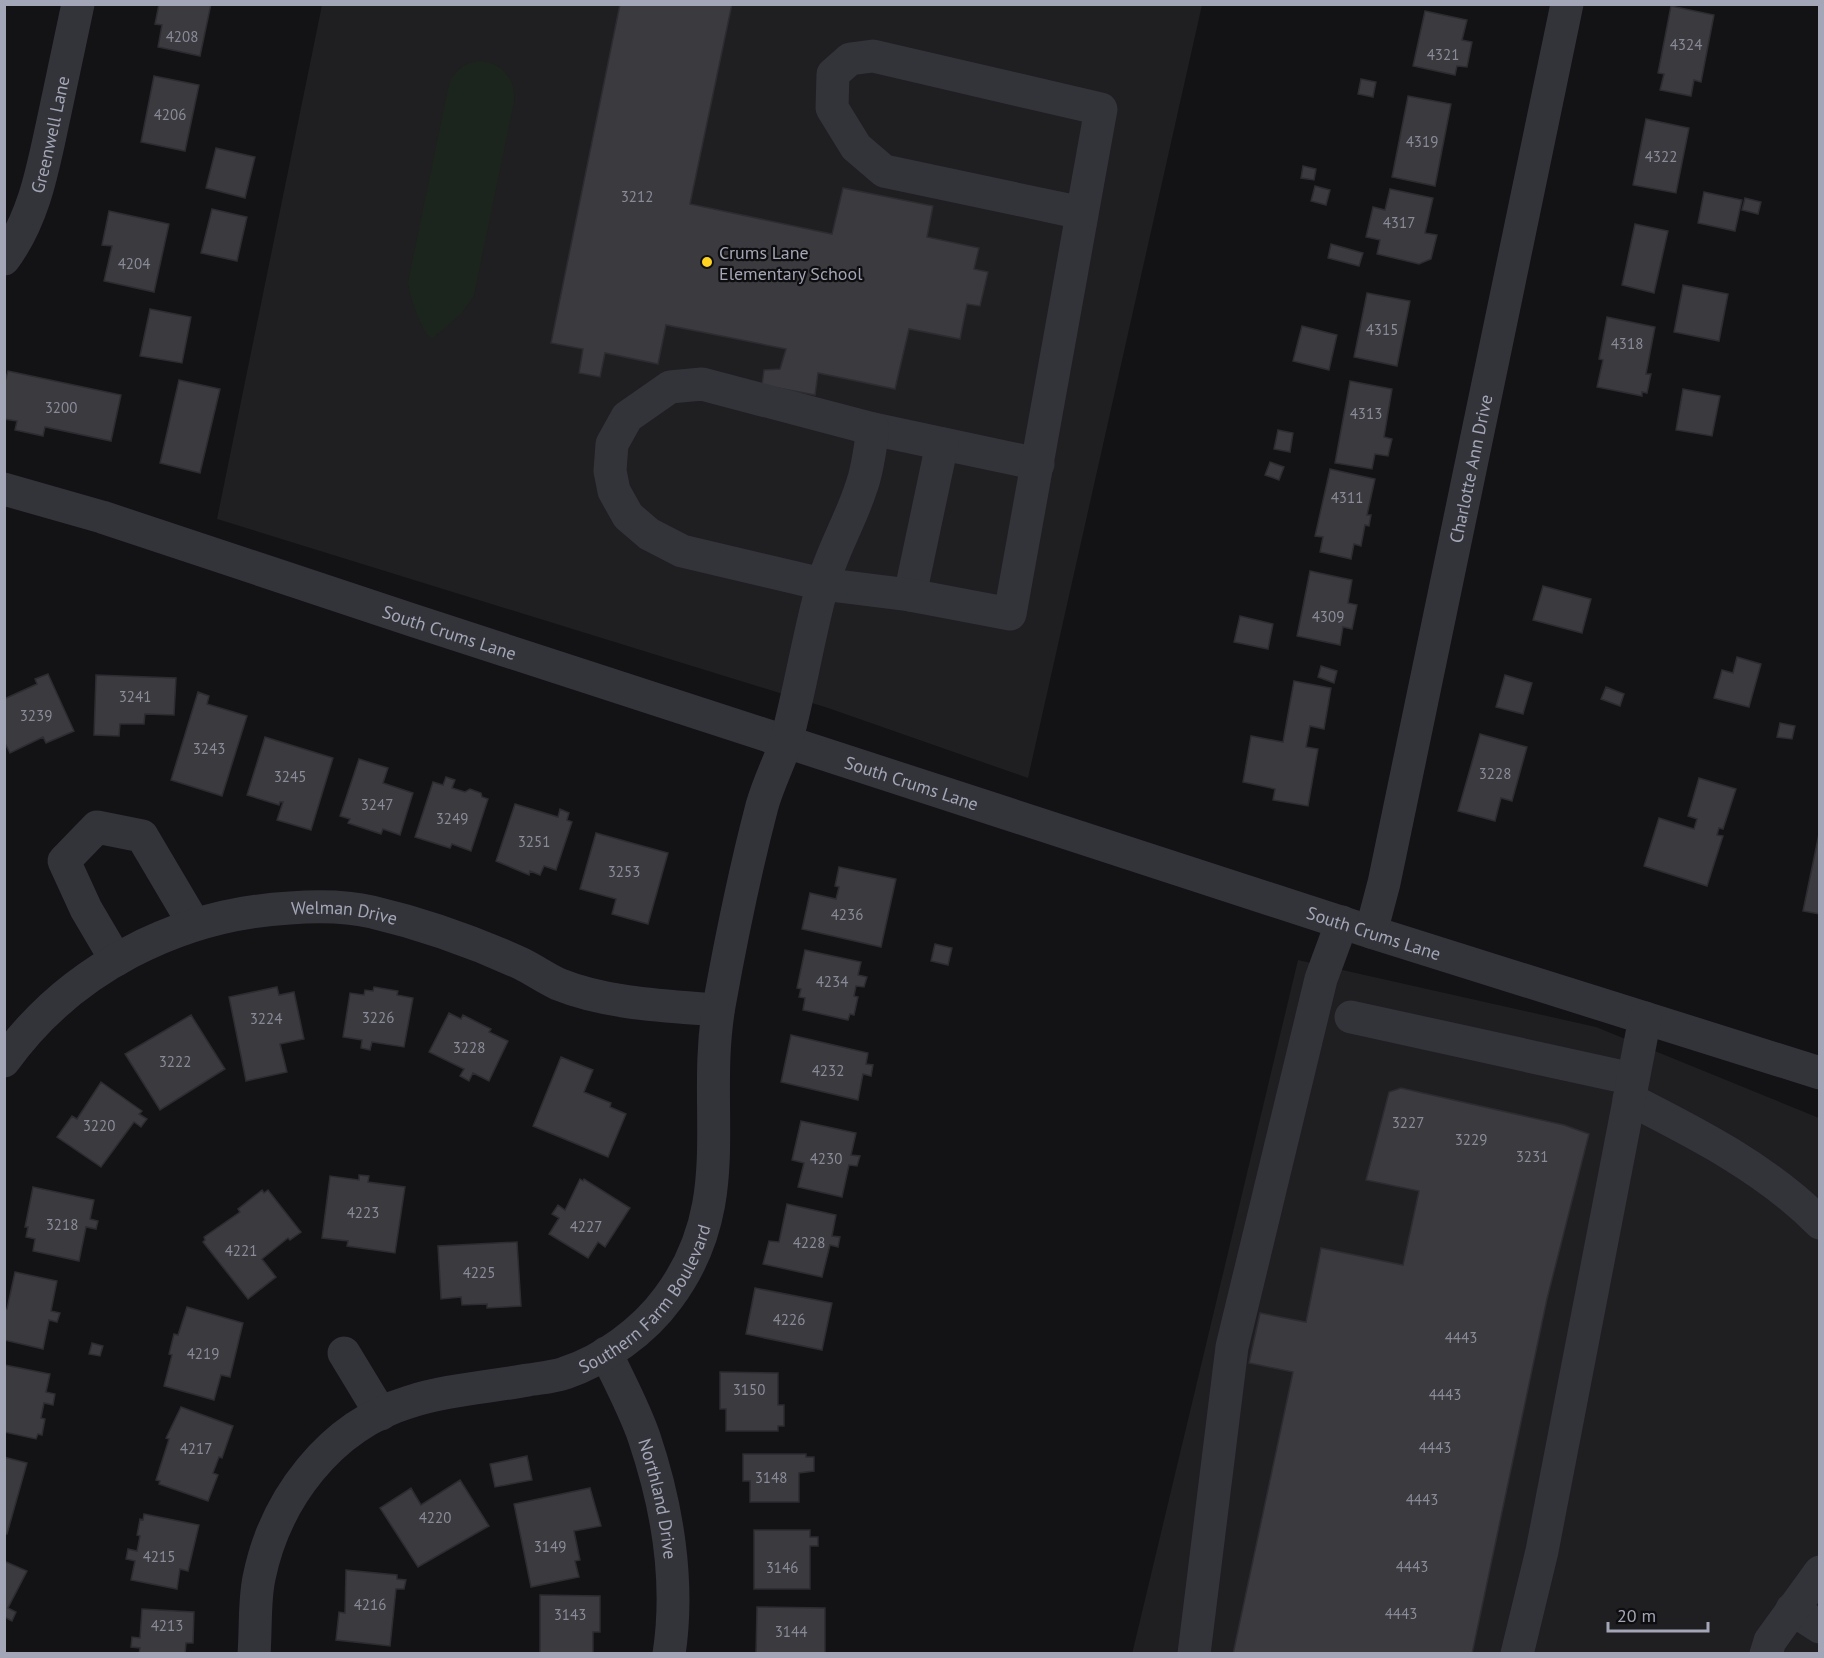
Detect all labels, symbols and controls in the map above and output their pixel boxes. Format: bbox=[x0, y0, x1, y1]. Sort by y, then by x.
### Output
house number: 4208 bbox=[166, 27, 198, 46]
house number: 4324 bbox=[1670, 35, 1702, 54]
house number: 4321 bbox=[1427, 45, 1459, 64]
street label: Greenwell Lane bbox=[25, 74, 74, 196]
house number: 4206 bbox=[154, 105, 186, 124]
house number: 4319 bbox=[1406, 132, 1438, 151]
house number: 4322 bbox=[1645, 147, 1677, 166]
house number: 3212 bbox=[621, 187, 653, 206]
house number: 4317 bbox=[1383, 213, 1415, 232]
place label: Crums Lane Elementary School bbox=[719, 241, 863, 285]
house number: 4204 bbox=[118, 254, 150, 273]
marker: Crums Lane Elementary School bbox=[700, 255, 714, 269]
house number: 4315 bbox=[1366, 320, 1398, 339]
house number: 4318 bbox=[1611, 334, 1643, 353]
street label: Charlotte Ann Drive bbox=[1444, 392, 1497, 545]
house number: 3200 bbox=[45, 398, 77, 417]
house number: 4313 bbox=[1350, 404, 1382, 423]
house number: 4311 bbox=[1331, 488, 1363, 507]
street label: South Crums Lane bbox=[380, 600, 519, 665]
house number: 4309 bbox=[1312, 607, 1344, 626]
house number: 3241 bbox=[119, 687, 151, 706]
house number: 3239 bbox=[20, 706, 52, 725]
house number: 3243 bbox=[193, 739, 225, 758]
street label: South Crums Lane bbox=[842, 750, 981, 815]
house number: 3228 bbox=[1479, 764, 1511, 783]
house number: 3245 bbox=[274, 767, 306, 786]
house number: 3247 bbox=[361, 795, 393, 814]
house number: 3249 bbox=[436, 809, 468, 828]
house number: 3251 bbox=[518, 832, 550, 851]
house number: 3253 bbox=[608, 862, 640, 881]
street label: Welman Drive bbox=[290, 895, 400, 929]
street label: South Crums Lane bbox=[1304, 900, 1444, 965]
house number: 4236 bbox=[831, 905, 863, 924]
house number: 4234 bbox=[816, 972, 848, 991]
house number: 3226 bbox=[362, 1008, 394, 1027]
house number: 3224 bbox=[250, 1009, 282, 1028]
house number: 3228 bbox=[453, 1038, 485, 1057]
house number: 3222 bbox=[159, 1052, 191, 1071]
house number: 4232 bbox=[812, 1061, 844, 1080]
house number: 3227 bbox=[1392, 1113, 1424, 1132]
house number: 3220 bbox=[83, 1116, 115, 1135]
house number: 3229 bbox=[1455, 1130, 1487, 1149]
house number: 3231 bbox=[1516, 1147, 1548, 1166]
house number: 4230 bbox=[810, 1149, 842, 1168]
house number: 4223 bbox=[347, 1203, 379, 1222]
house number: 3218 bbox=[46, 1215, 78, 1234]
house number: 4227 bbox=[570, 1217, 602, 1236]
street label: Southern Farm Boulevard bbox=[575, 1221, 715, 1378]
house number: 4228 bbox=[793, 1233, 825, 1252]
house number: 4221 bbox=[225, 1241, 257, 1260]
house number: 4225 bbox=[463, 1263, 495, 1282]
house number: 4226 bbox=[773, 1310, 805, 1329]
house number: 4443 bbox=[1445, 1328, 1477, 1347]
house number: 4219 bbox=[187, 1344, 219, 1363]
house number: 3150 bbox=[733, 1380, 765, 1399]
house number: 4443 bbox=[1429, 1385, 1461, 1404]
street label: Northland Drive bbox=[634, 1435, 682, 1560]
house number: 4443 bbox=[1419, 1438, 1451, 1457]
house number: 4217 bbox=[180, 1439, 212, 1458]
house number: 3148 bbox=[755, 1468, 787, 1487]
house number: 4443 bbox=[1406, 1490, 1438, 1509]
house number: 4220 bbox=[419, 1508, 451, 1527]
house number: 3149 bbox=[534, 1537, 566, 1556]
house number: 4215 bbox=[143, 1547, 175, 1566]
house number: 4443 bbox=[1396, 1557, 1428, 1576]
house number: 3146 bbox=[766, 1558, 798, 1577]
house number: 4216 bbox=[354, 1595, 386, 1614]
scale bar bbox=[1608, 1595, 1708, 1633]
house number: 4443 bbox=[1385, 1604, 1417, 1623]
text: 20 m bbox=[1617, 1604, 1656, 1627]
house number: 3143 bbox=[554, 1605, 586, 1624]
house number: 4213 bbox=[151, 1616, 183, 1635]
house number: 3144 bbox=[775, 1622, 807, 1641]

